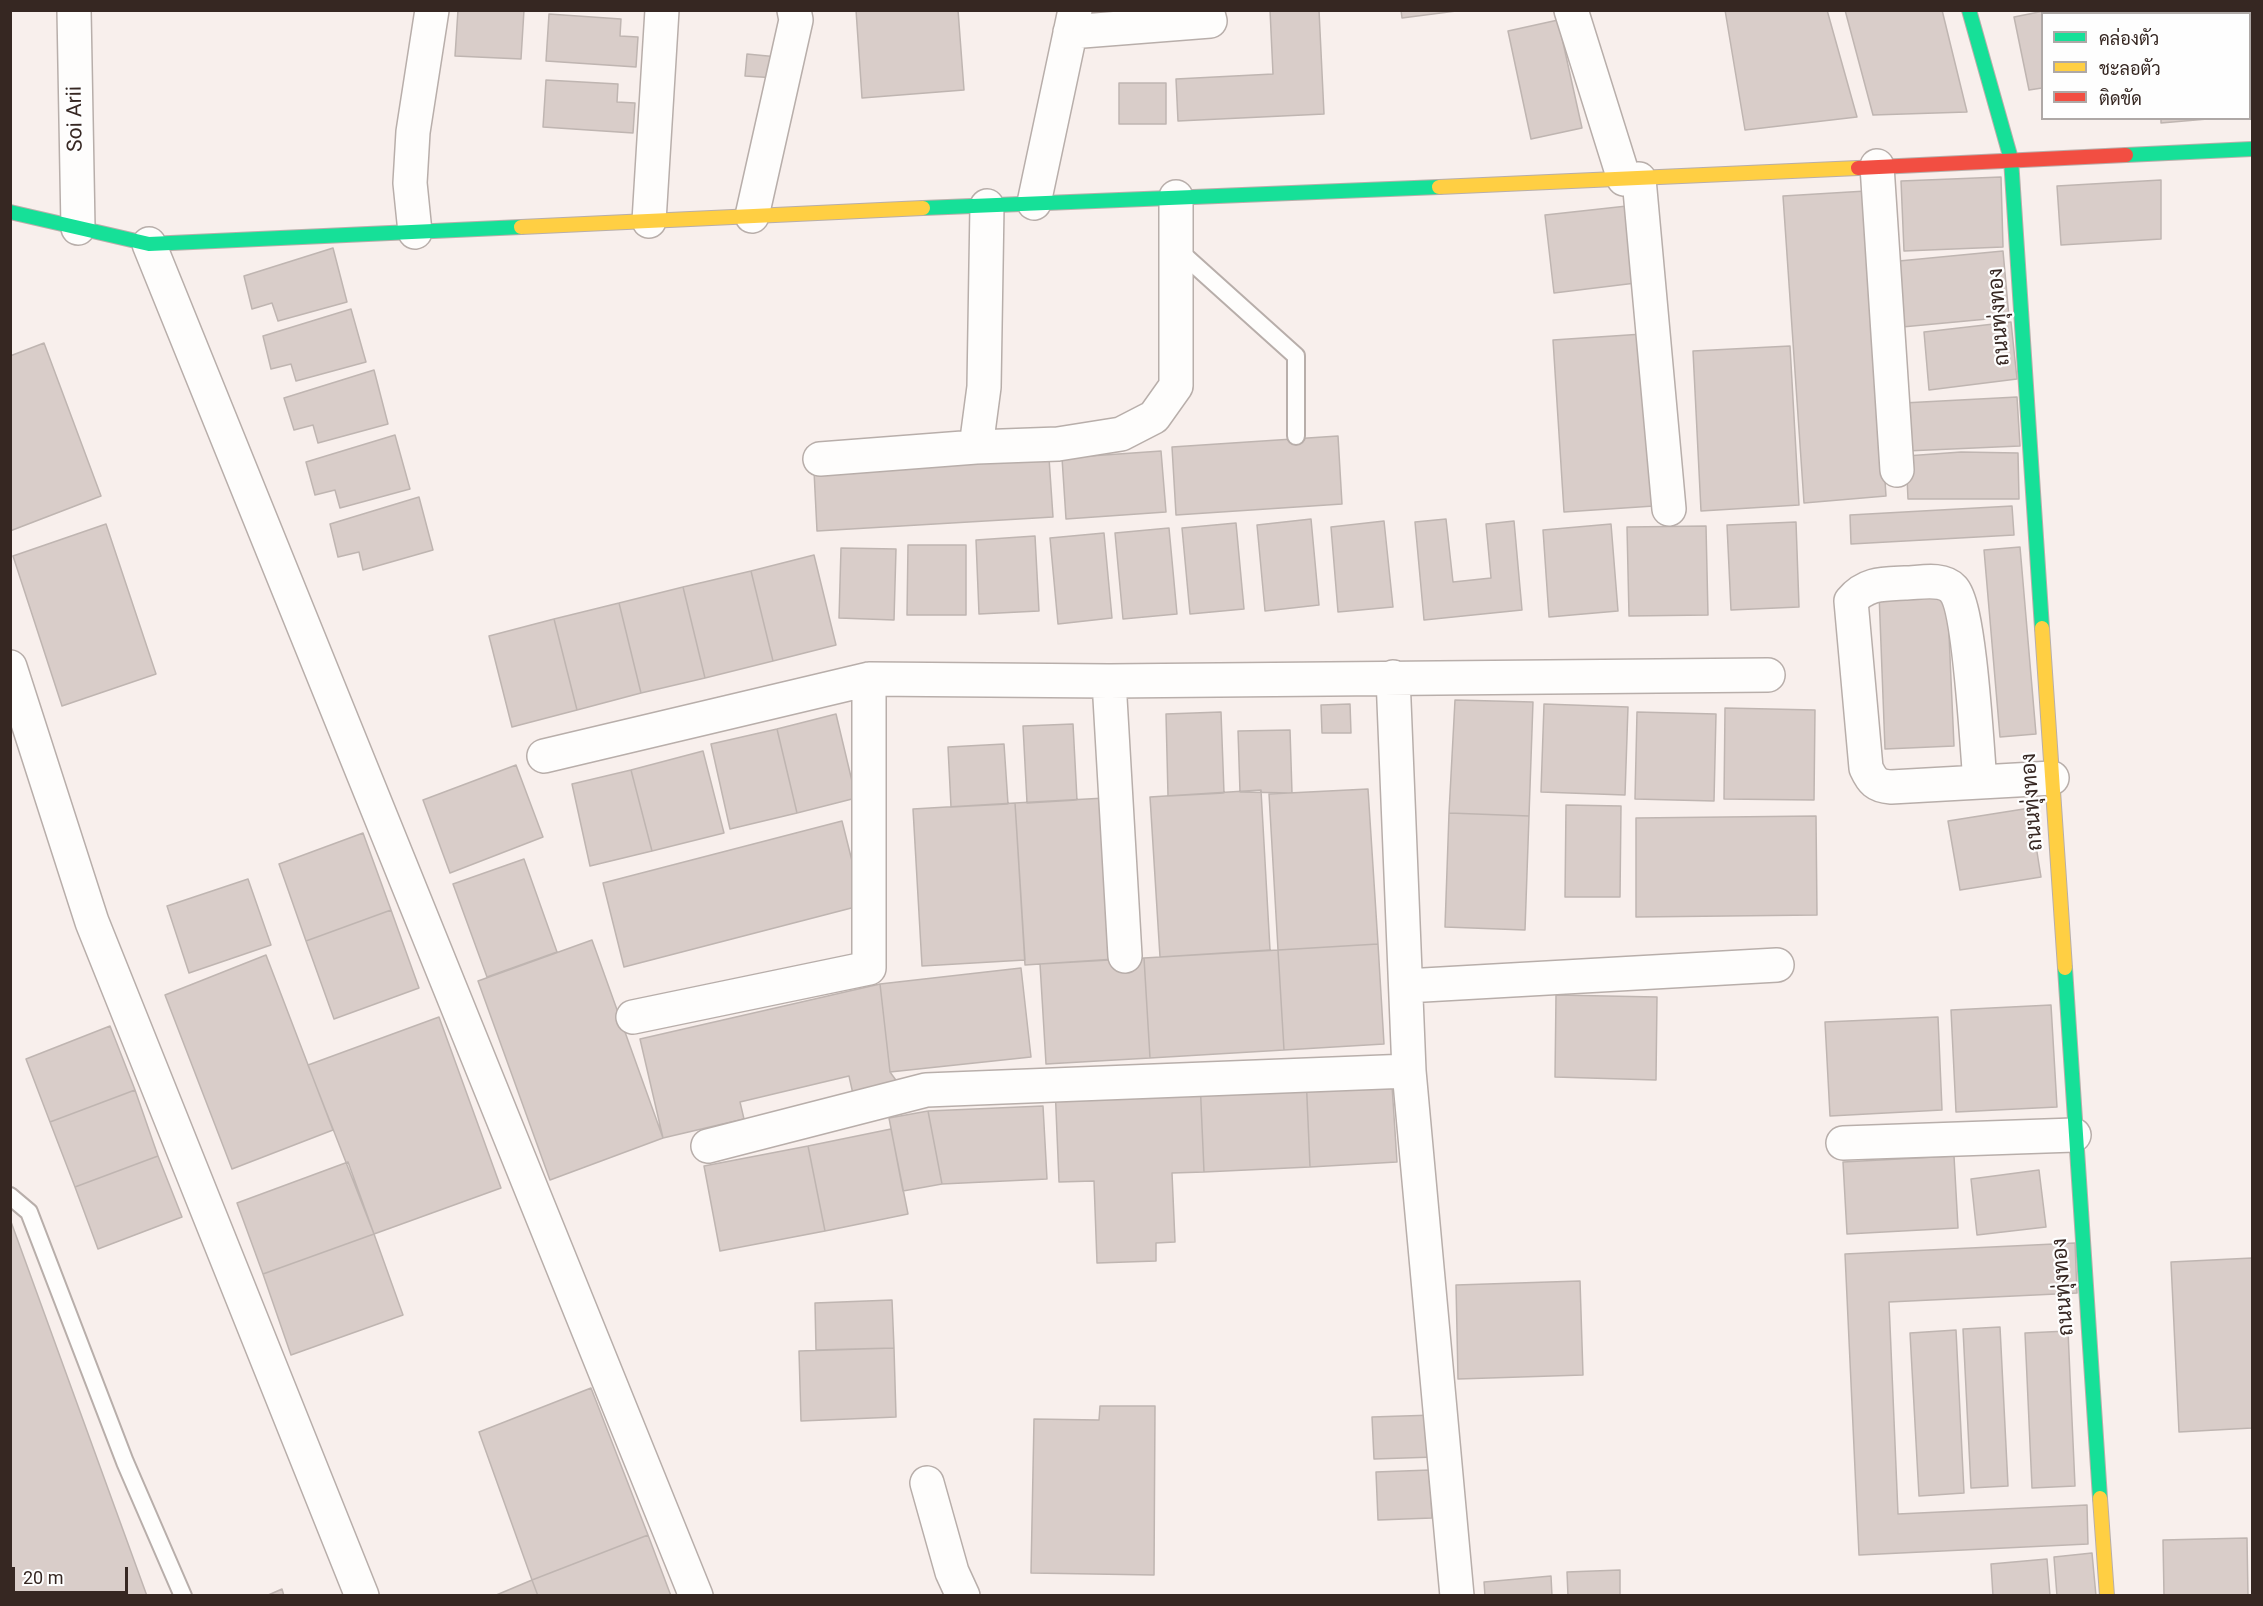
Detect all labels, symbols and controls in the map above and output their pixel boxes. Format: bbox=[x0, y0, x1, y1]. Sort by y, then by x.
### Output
legend bbox=[2041, 12, 2251, 120]
text: คล่องตัว bbox=[2099, 28, 2159, 49]
text: ชะลอตัว bbox=[2099, 58, 2161, 79]
street label: Soi Arii bbox=[63, 86, 89, 152]
text: ติดขัด bbox=[2099, 88, 2142, 109]
street label: ถนนทุ่งทอง bbox=[1984, 267, 2016, 367]
street label: ถนนทุ่งทอง bbox=[2017, 752, 2049, 852]
street label: ถนนทุ่งทอง bbox=[2048, 1237, 2080, 1337]
scale bar bbox=[15, 1555, 130, 1593]
text: 20 m bbox=[23, 1567, 63, 1588]

